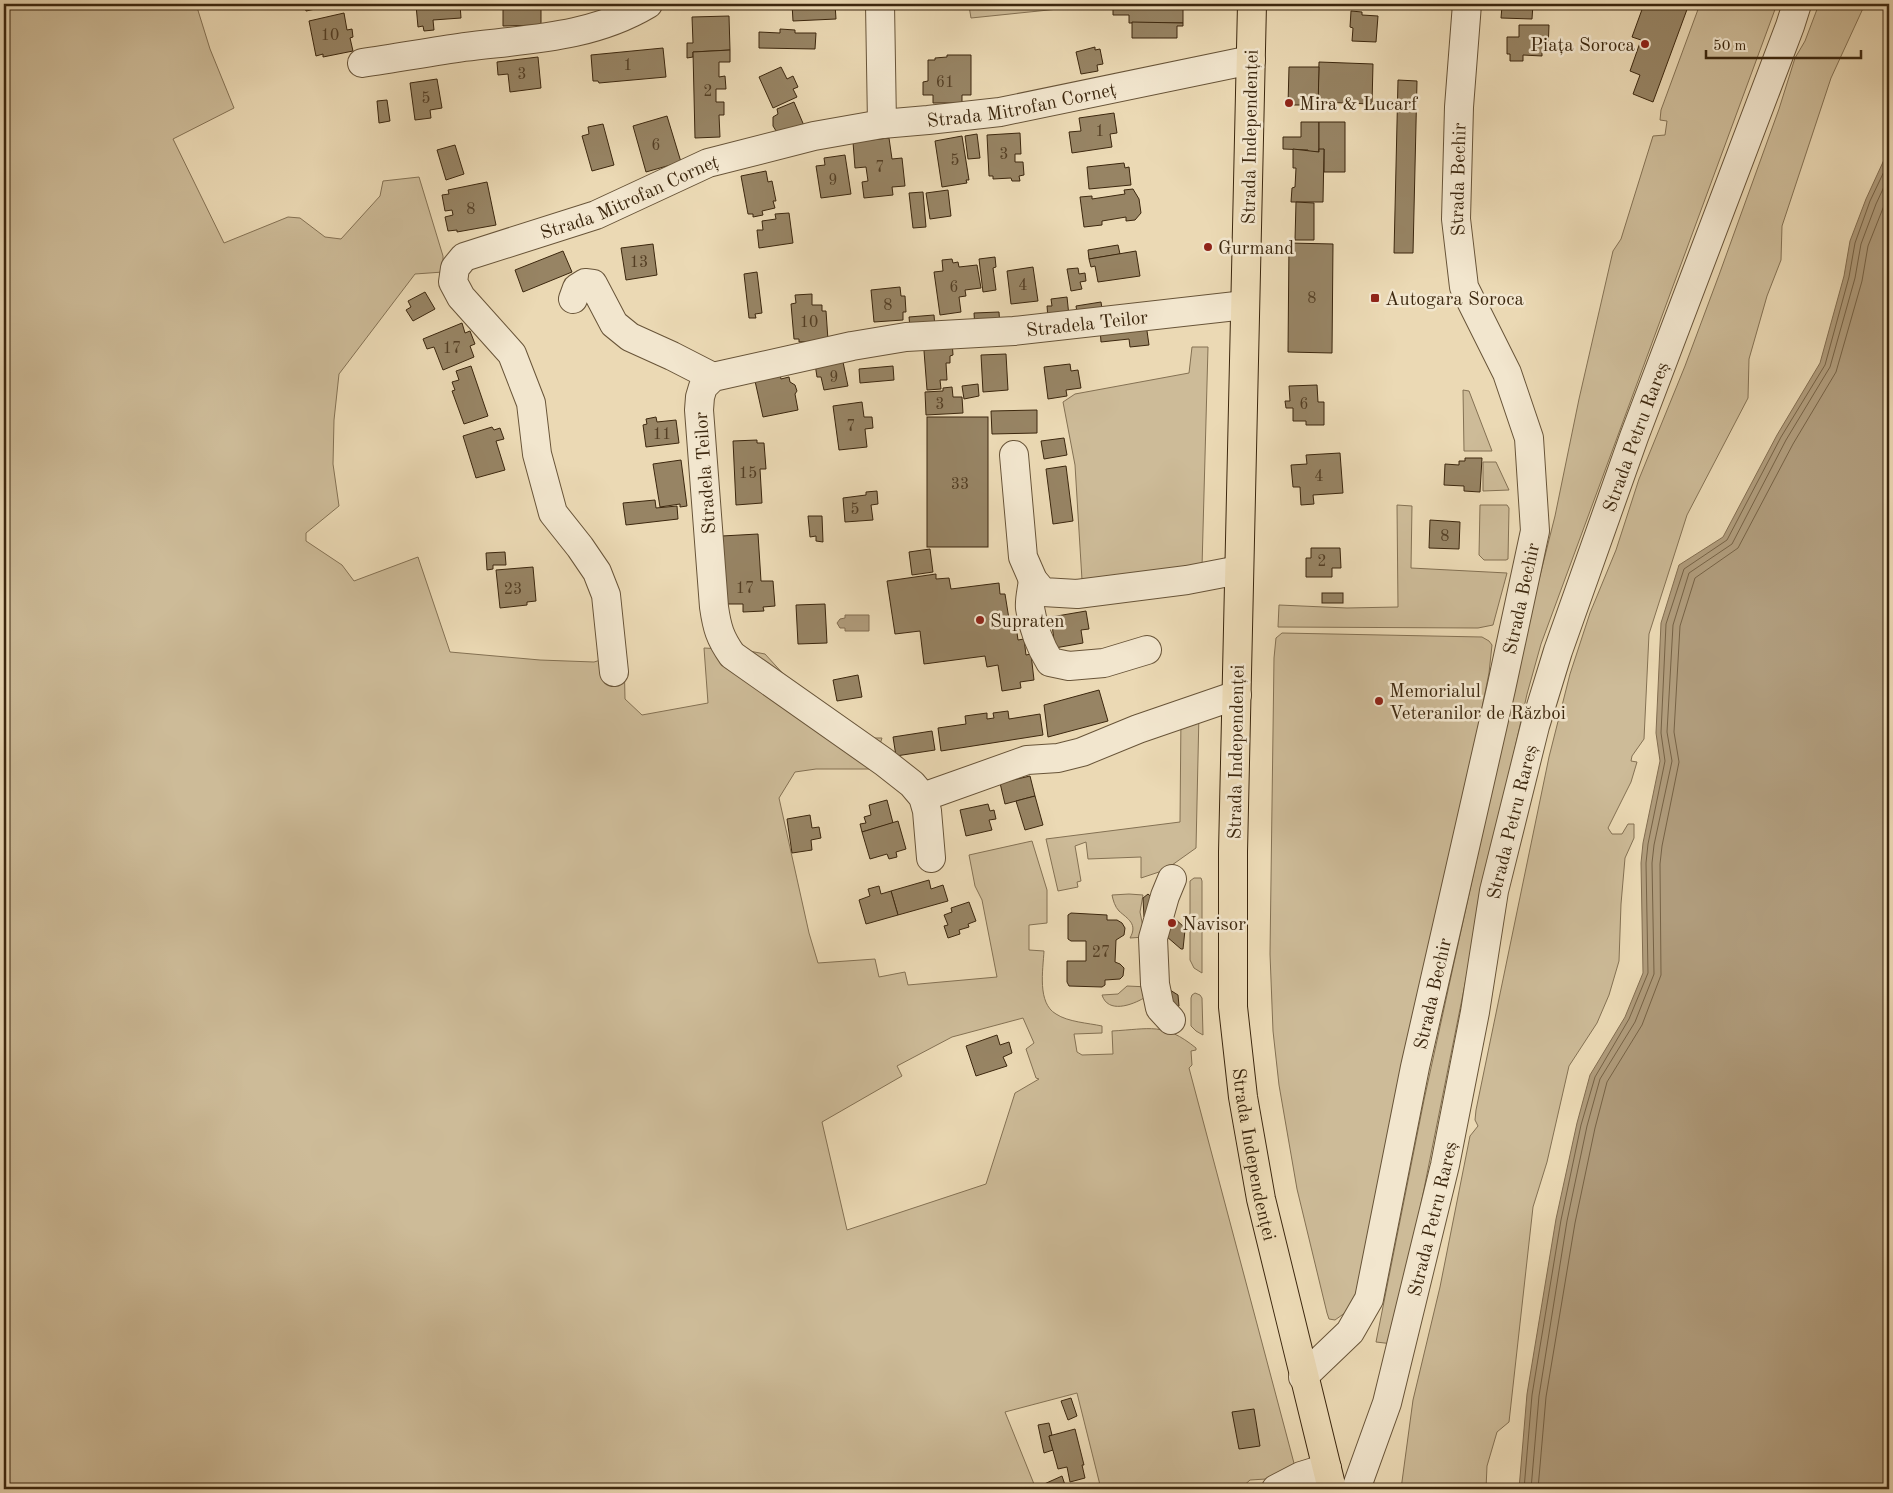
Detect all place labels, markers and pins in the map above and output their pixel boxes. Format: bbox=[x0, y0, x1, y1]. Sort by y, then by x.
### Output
place label: Piața Soroca bbox=[1530, 37, 1636, 56]
marker: Piața Soroca bbox=[1639, 38, 1651, 50]
place label: Mira & Lucarf bbox=[1299, 96, 1418, 115]
marker: Mira & Lucarf bbox=[1283, 97, 1295, 109]
place label: Gurmand bbox=[1218, 240, 1294, 259]
marker: Gurmand bbox=[1202, 241, 1214, 253]
place label: Autogara Soroca bbox=[1385, 291, 1525, 310]
marker: Autogara Soroca bbox=[1369, 292, 1381, 304]
place label: Supraten bbox=[990, 613, 1065, 632]
marker: Supraten bbox=[974, 614, 986, 626]
place label: Memorialul Veteranilor de Război bbox=[1389, 683, 1566, 724]
marker: Memorialul Veteranilor de Război bbox=[1373, 695, 1385, 707]
place label: Navisor bbox=[1182, 916, 1246, 935]
marker: Navisor bbox=[1166, 917, 1178, 929]

